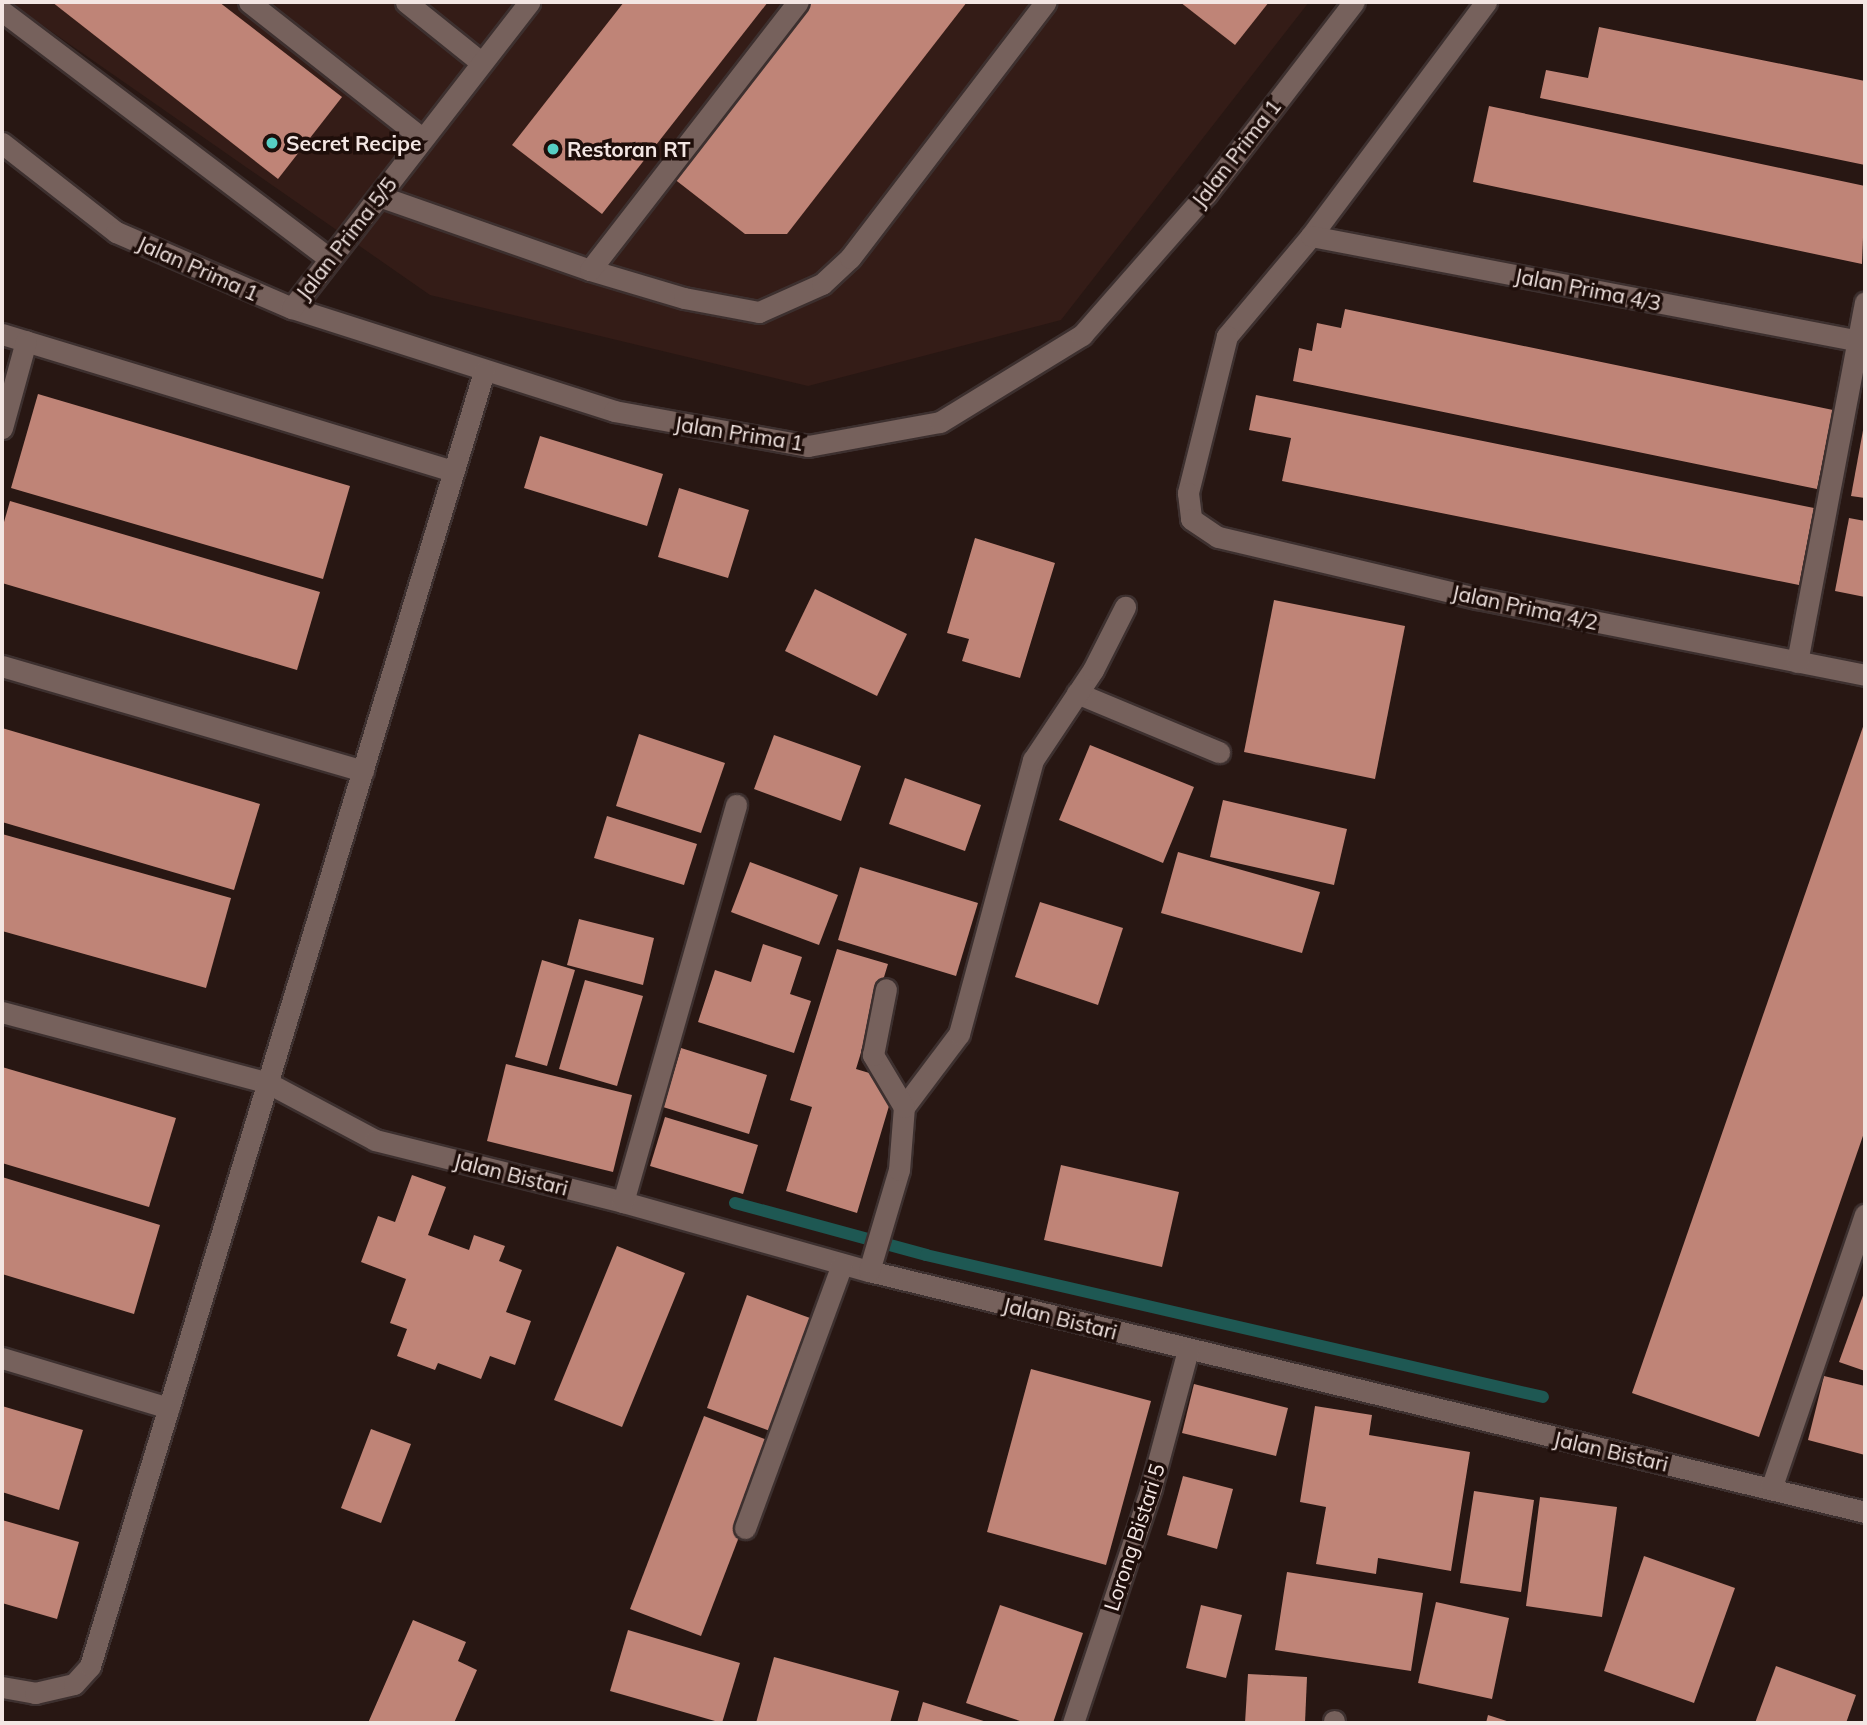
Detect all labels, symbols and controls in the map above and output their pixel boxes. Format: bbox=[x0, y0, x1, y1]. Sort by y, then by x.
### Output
street label: Jalan Prima 1 bbox=[1186, 94, 1286, 212]
place label: Secret Recipe bbox=[286, 130, 421, 156]
marker: Secret Recipe bbox=[264, 135, 280, 151]
place label: Restoran RT bbox=[567, 136, 691, 162]
marker: Restoran RT bbox=[545, 141, 561, 157]
street label: Jalan Prima 5/5 bbox=[290, 172, 402, 304]
street label: Jalan Prima 1 bbox=[133, 230, 263, 306]
street label: Jalan Prima 4/3 bbox=[1513, 262, 1663, 316]
street label: Jalan Prima 1 bbox=[673, 410, 805, 456]
street label: Jalan Prima 4/2 bbox=[1450, 579, 1600, 635]
street label: Jalan Bistari bbox=[451, 1148, 571, 1200]
street label: Jalan Bistari bbox=[1000, 1292, 1120, 1344]
street label: Jalan Bistari bbox=[1551, 1426, 1671, 1476]
street label: Lorong Bistari 5 bbox=[1098, 1460, 1170, 1614]

